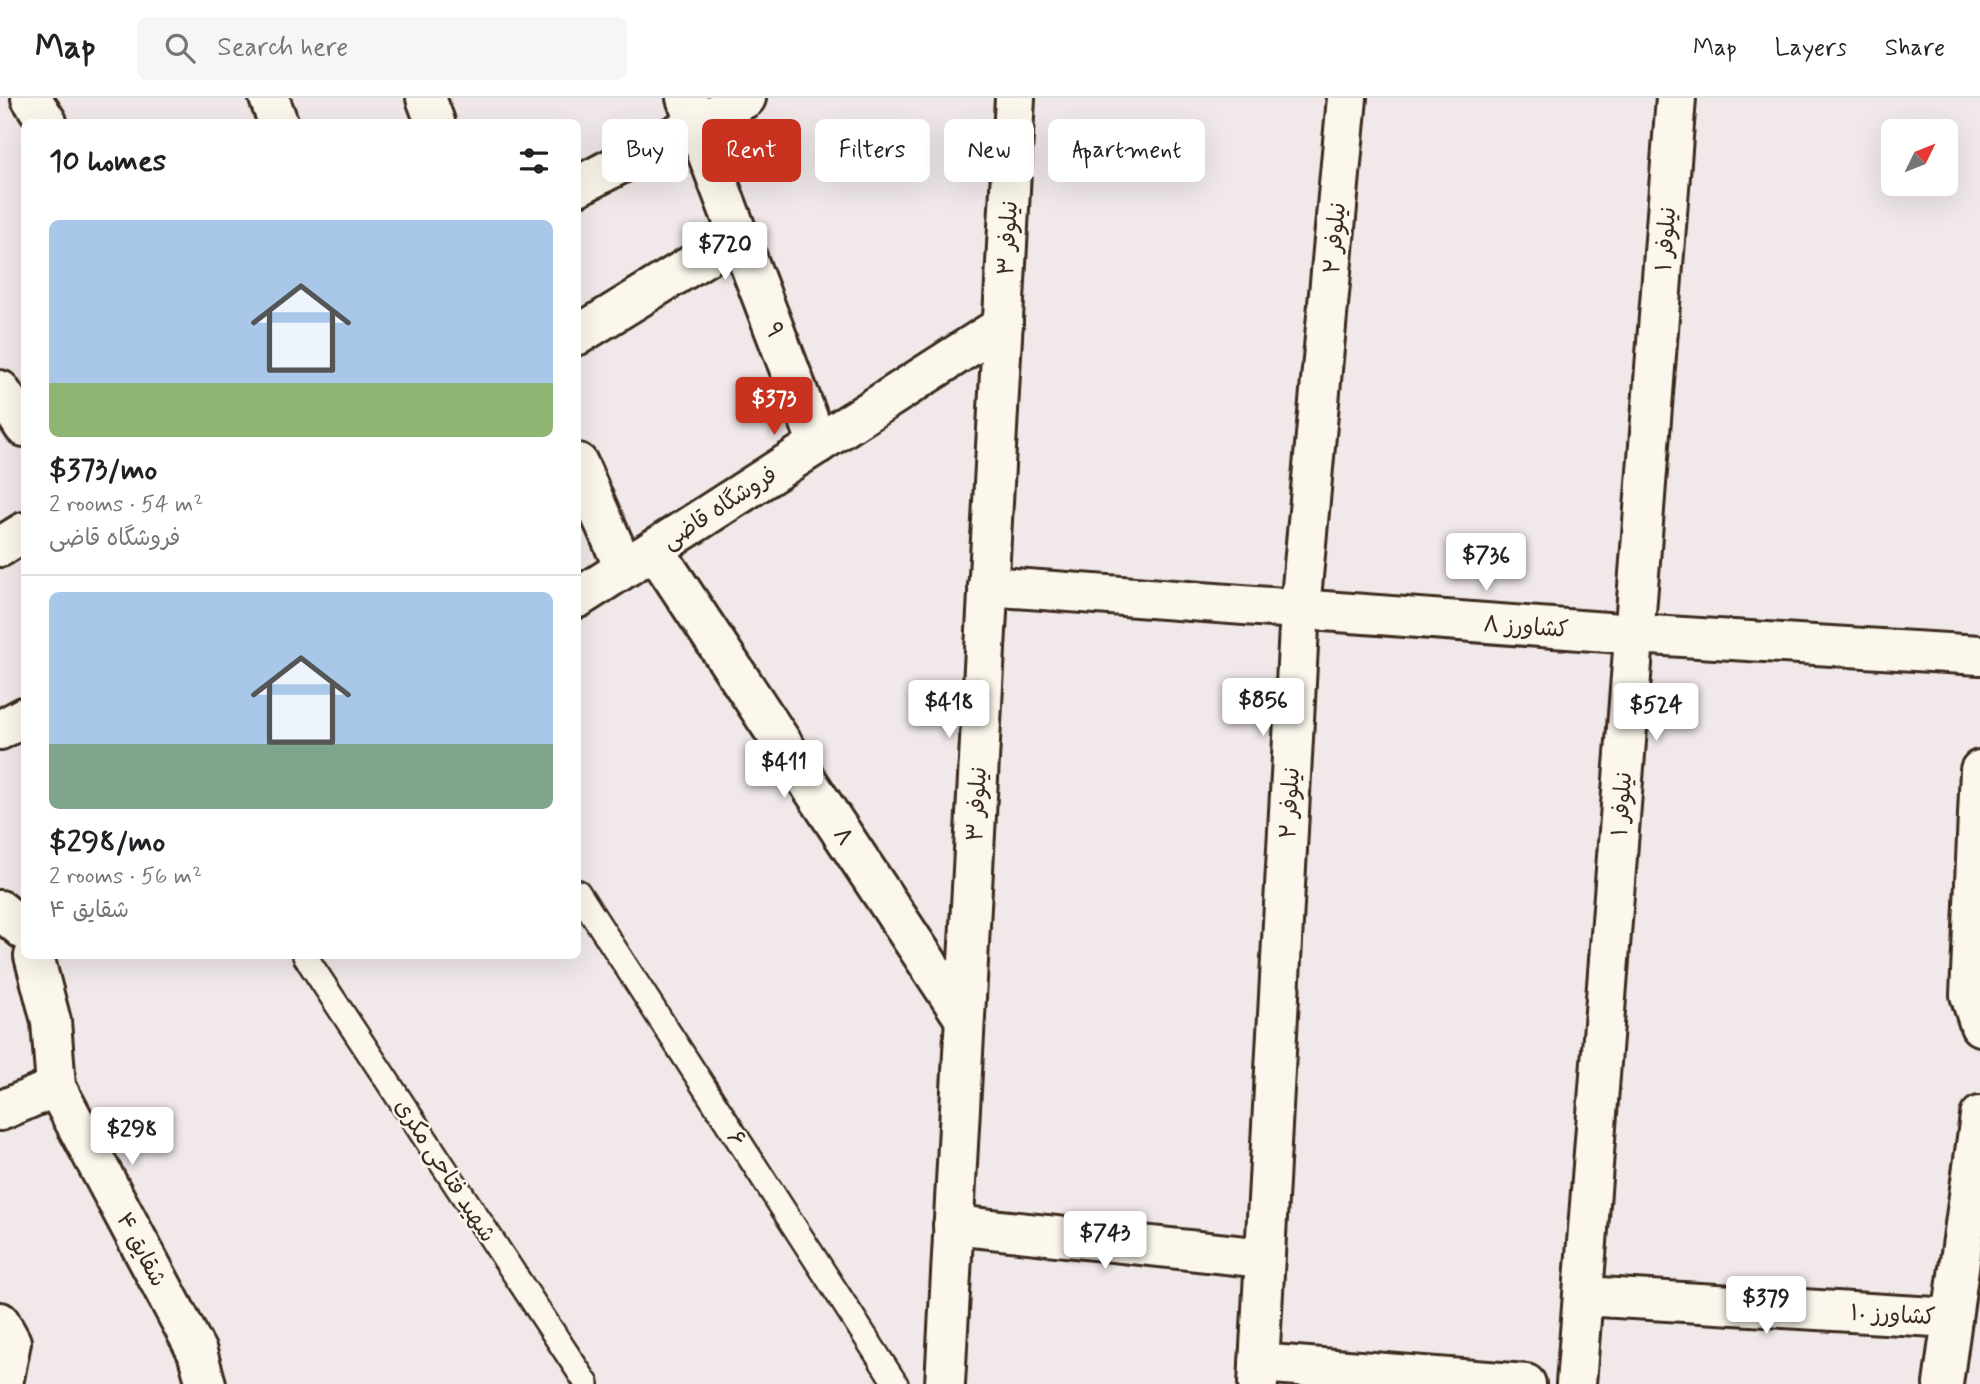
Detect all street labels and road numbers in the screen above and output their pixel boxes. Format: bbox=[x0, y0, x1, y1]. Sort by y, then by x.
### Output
street label: نیلوفر ۳ bbox=[992, 200, 1026, 276]
street label: نیلوفر ۲ bbox=[1318, 201, 1354, 275]
street label: نیلوفر ۱ bbox=[1650, 206, 1684, 272]
street label: ۹ bbox=[757, 319, 790, 343]
street label: فروشگاه قاضی bbox=[657, 460, 783, 557]
street label: کشاورز ۸ bbox=[1482, 610, 1570, 646]
street label: نیلوفر ۳ bbox=[961, 766, 995, 842]
street label: نیلوفر ۲ bbox=[1274, 767, 1308, 840]
street label: نیلوفر ۱ bbox=[1606, 771, 1640, 837]
street label: ۸ bbox=[825, 822, 859, 852]
street label: شهید فتاحی مکری bbox=[387, 1094, 502, 1249]
street label: ۶ bbox=[719, 1125, 752, 1153]
street label: شقایق ۴ bbox=[108, 1208, 172, 1292]
street label: کشاورز ۱۰ bbox=[1850, 1299, 1936, 1333]

